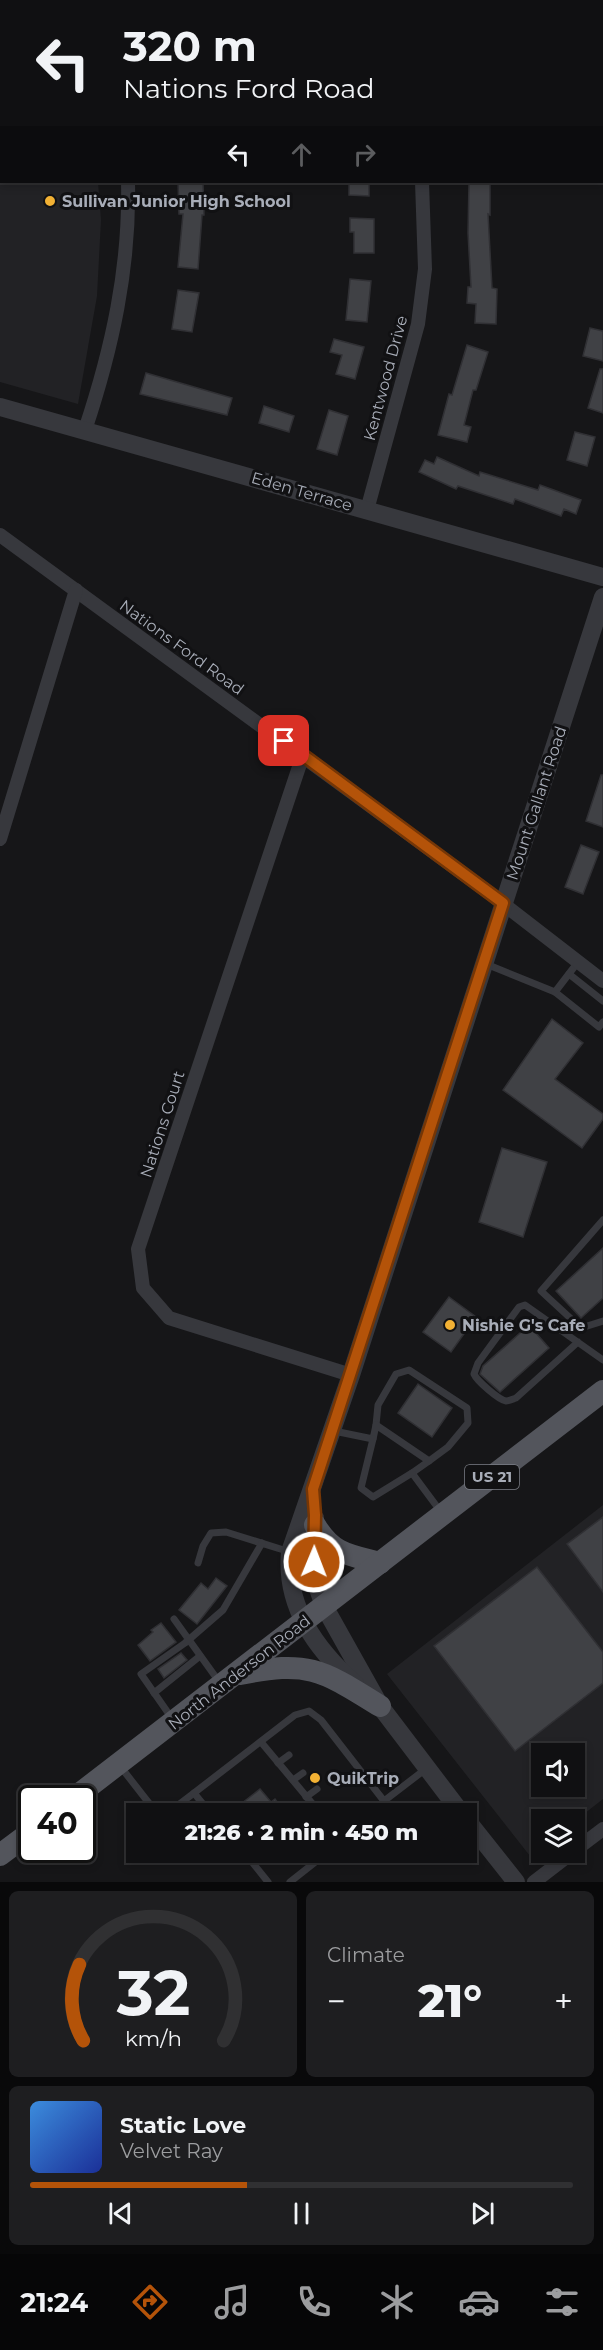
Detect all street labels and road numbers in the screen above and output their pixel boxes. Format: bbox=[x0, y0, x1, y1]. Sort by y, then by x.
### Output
street label: Kentwood Drive bbox=[360, 314, 411, 443]
street label: Eden Terrace bbox=[249, 468, 355, 515]
street label: Nations Ford Road bbox=[116, 596, 248, 699]
street label: Mount Gallant Road bbox=[503, 724, 570, 883]
street label: Nations Court bbox=[136, 1068, 189, 1180]
road number: US 21 bbox=[465, 1465, 519, 1489]
street label: North Anderson Road bbox=[164, 1611, 314, 1734]

